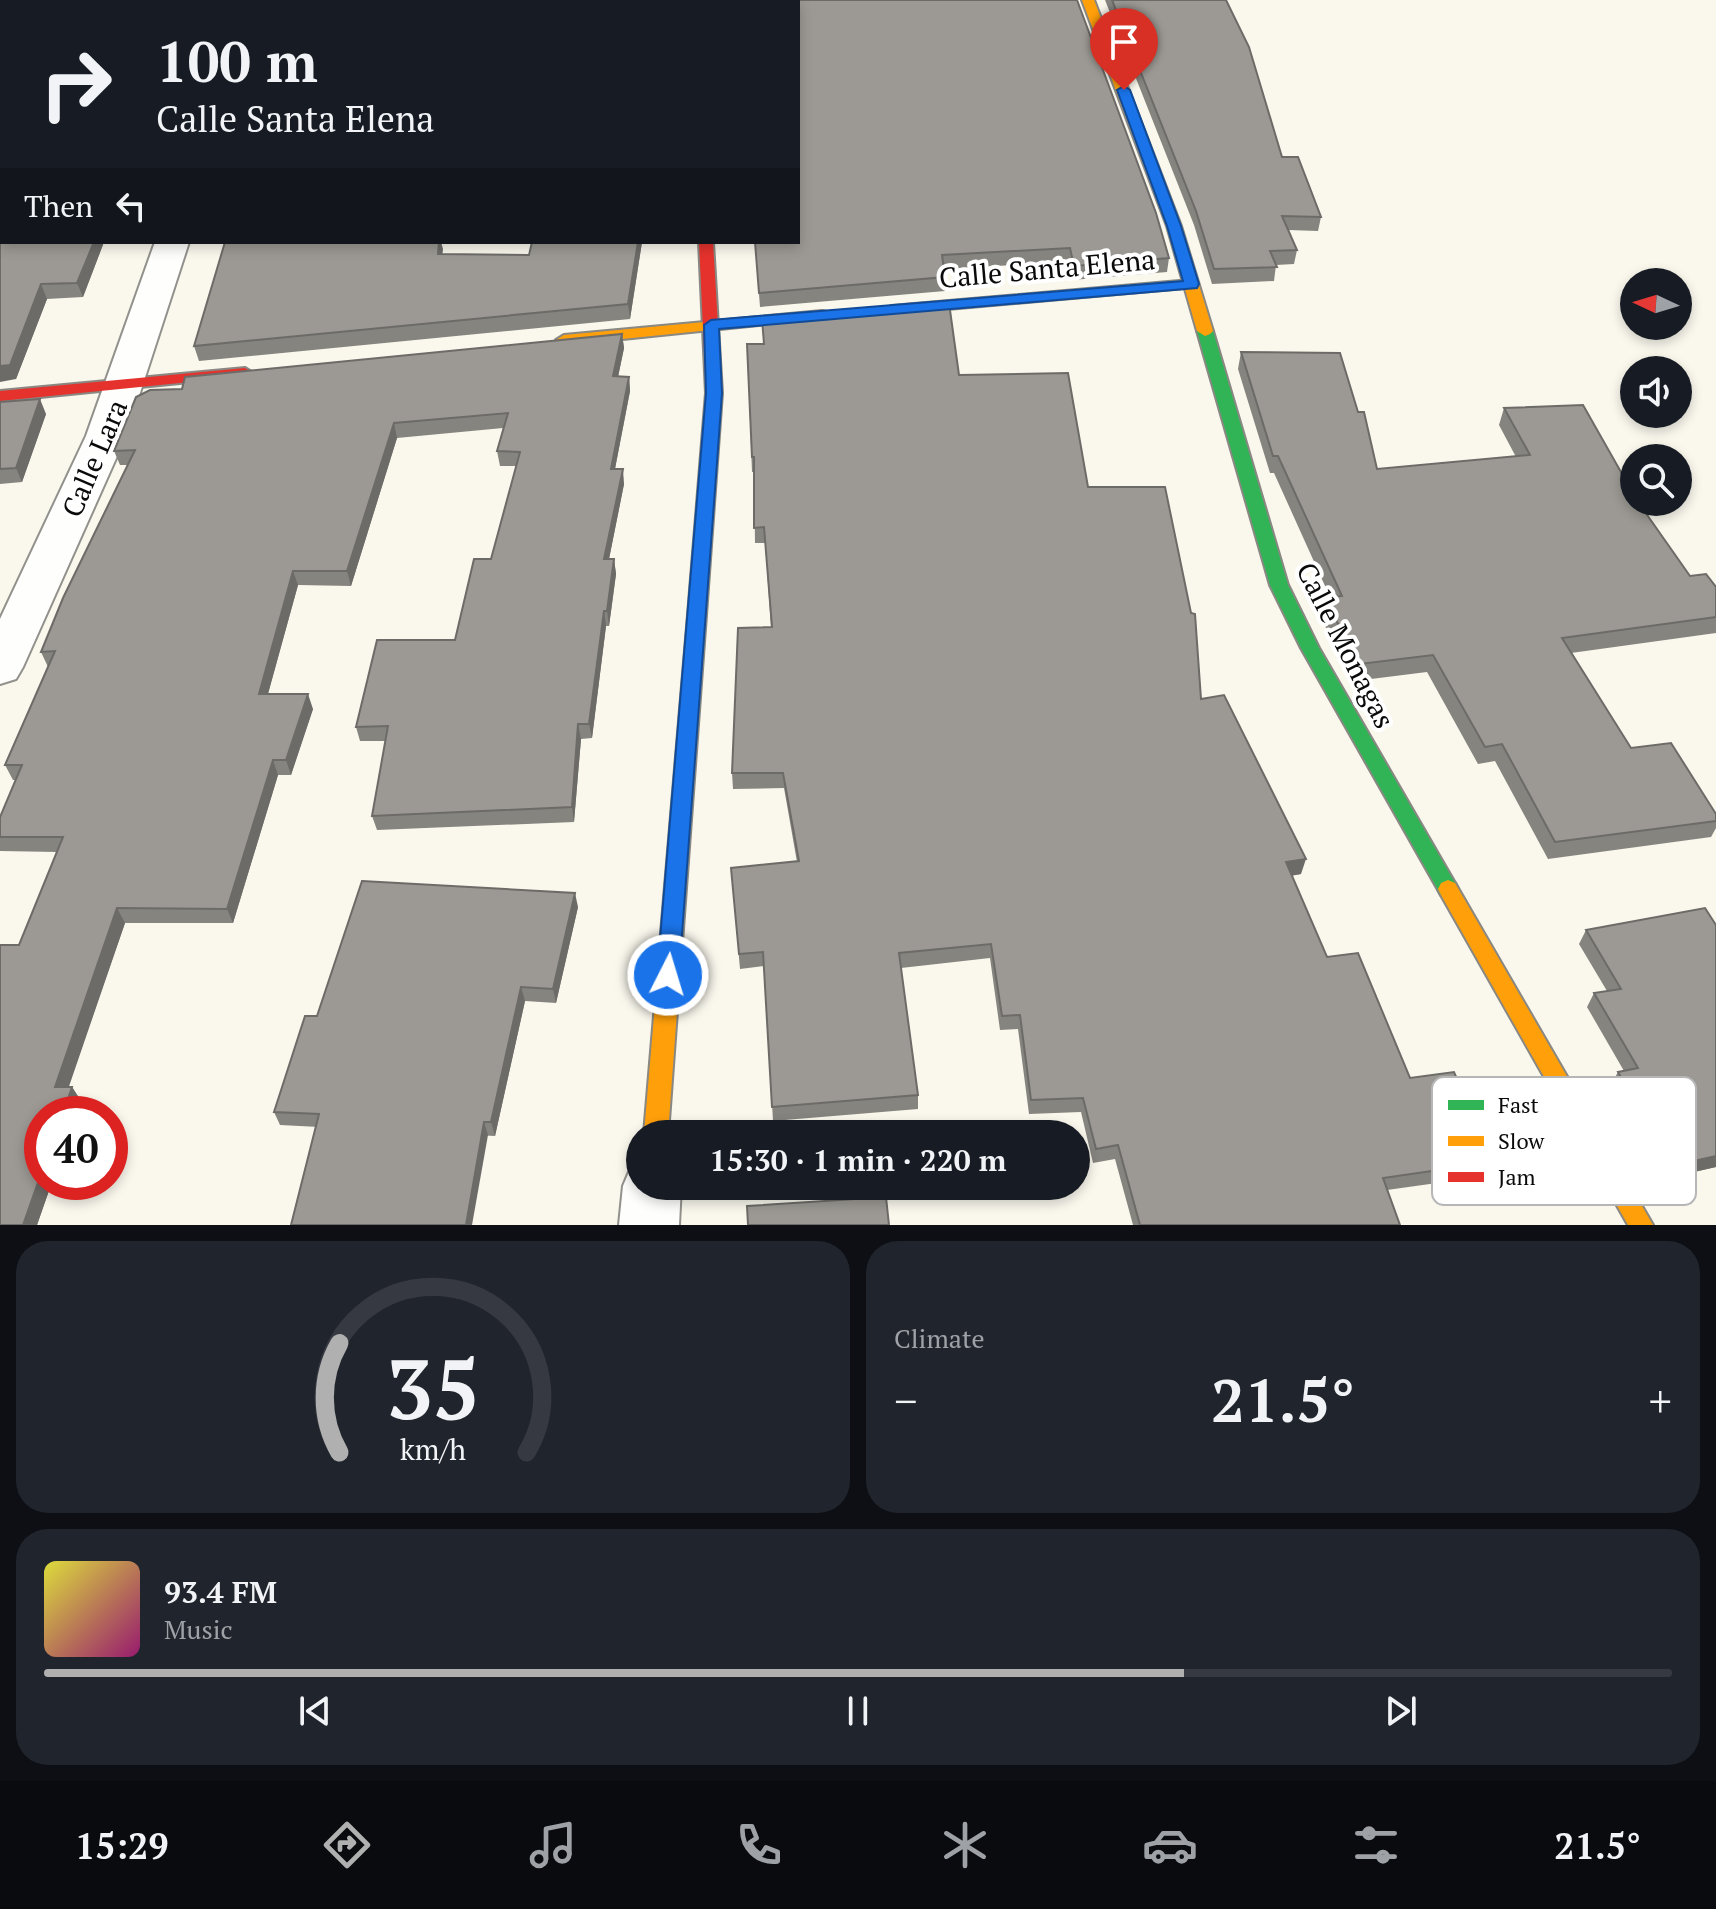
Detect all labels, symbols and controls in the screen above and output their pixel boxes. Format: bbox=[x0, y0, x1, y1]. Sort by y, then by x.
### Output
pin bbox=[1090, 8, 1158, 90]
icon: arrive bbox=[1102, 20, 1146, 64]
text: 100 m bbox=[156, 24, 318, 98]
icon: right bbox=[24, 32, 128, 136]
text: Calle Santa Elena bbox=[156, 95, 435, 142]
icon: left bbox=[109, 184, 153, 228]
text: Then bbox=[24, 186, 93, 226]
street label: Calle Santa Elena bbox=[937, 240, 1157, 296]
north arrow bbox=[1620, 268, 1692, 340]
map controls bbox=[1620, 268, 1692, 516]
button: sound bbox=[1620, 356, 1692, 428]
street label: Calle Lara bbox=[53, 394, 135, 522]
button: search bbox=[1620, 444, 1692, 516]
street label: Calle Monagas bbox=[1288, 556, 1404, 734]
position arrow bbox=[626, 933, 710, 1017]
legend bbox=[1432, 1077, 1696, 1205]
text: Fast bbox=[1498, 1090, 1539, 1119]
speed limit sign: 40 bbox=[24, 1096, 128, 1200]
text: Slow bbox=[1498, 1126, 1545, 1155]
text: 15:30 · 1 min · 220 m bbox=[710, 1140, 1006, 1180]
text: Jam bbox=[1498, 1162, 1536, 1191]
text: Climate bbox=[894, 1321, 985, 1355]
text: 35 bbox=[386, 1333, 480, 1443]
text: 21.5° bbox=[1211, 1360, 1355, 1439]
text: − bbox=[894, 1371, 917, 1430]
text: + bbox=[1649, 1371, 1672, 1430]
text: km/h bbox=[400, 1430, 466, 1468]
text: 93.4 FM bbox=[164, 1572, 277, 1612]
text: Music bbox=[164, 1612, 233, 1646]
icon: previous bbox=[293, 1689, 337, 1733]
icon: pause bbox=[836, 1689, 880, 1733]
icon: next bbox=[1379, 1689, 1423, 1733]
icon: directions bbox=[319, 1817, 375, 1873]
icon: music bbox=[525, 1817, 581, 1873]
icon: phone bbox=[731, 1817, 787, 1873]
icon: climate bbox=[937, 1817, 993, 1873]
icon: car bbox=[1142, 1817, 1198, 1873]
icon: filters bbox=[1348, 1817, 1404, 1873]
text: 15:29 bbox=[75, 1822, 169, 1869]
text: 21.5° bbox=[1554, 1822, 1641, 1869]

